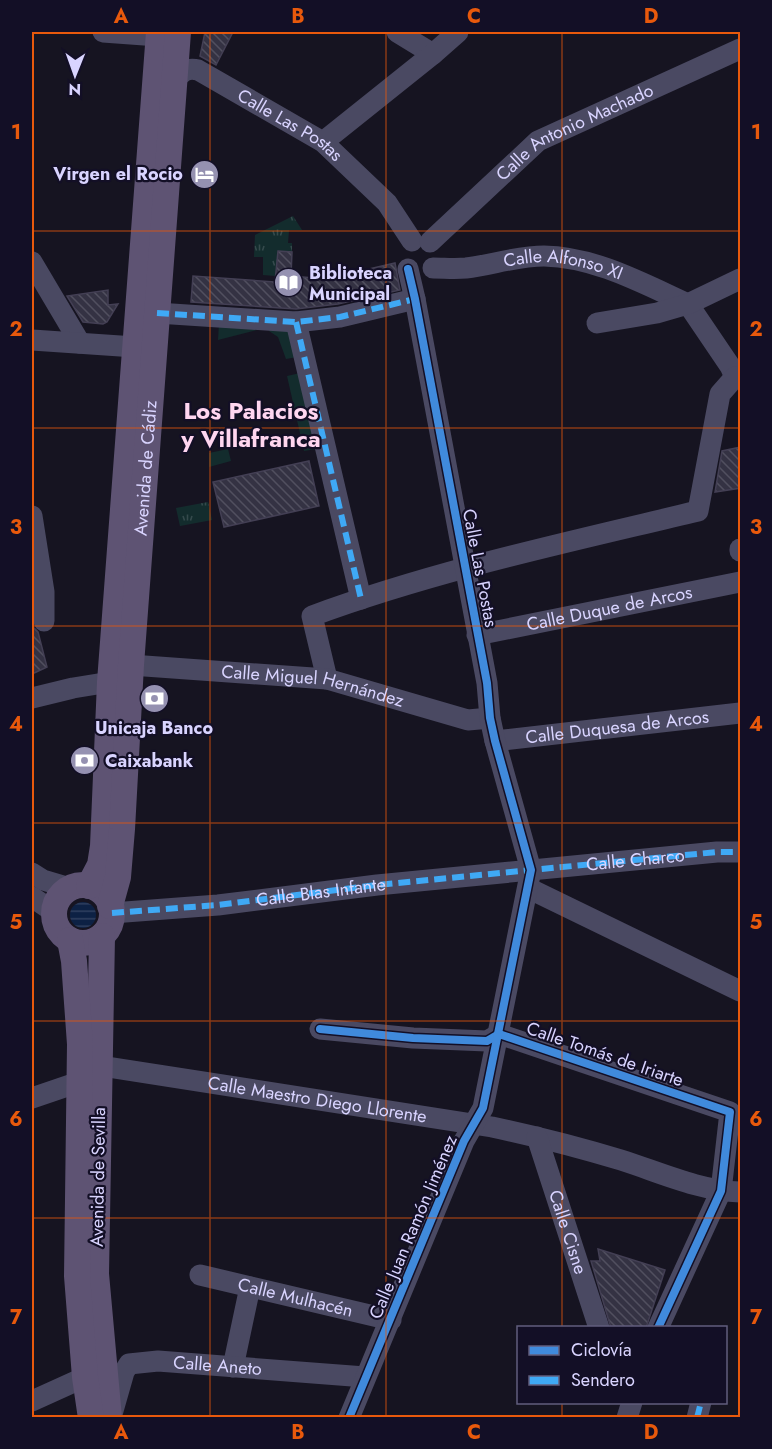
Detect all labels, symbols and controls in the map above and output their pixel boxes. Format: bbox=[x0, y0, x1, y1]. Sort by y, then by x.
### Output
text: A bbox=[113, 2, 129, 31]
text: B bbox=[291, 2, 305, 31]
text: C bbox=[467, 2, 481, 31]
text: D bbox=[644, 2, 658, 31]
north arrow bbox=[45, 45, 105, 105]
street label: Calle Antonio Machado bbox=[490, 77, 658, 187]
text: N bbox=[68, 78, 81, 101]
street label: Calle Las Postas bbox=[232, 82, 349, 167]
text: 1 bbox=[11, 118, 21, 147]
text: 1 bbox=[751, 118, 761, 147]
hotel icon: Virgen el Rocio bbox=[188, 158, 220, 190]
place label: Virgen el Rocio bbox=[52, 161, 183, 187]
street label: Calle Alfonso XI bbox=[501, 243, 627, 286]
place label: Biblioteca Municipal bbox=[309, 260, 392, 307]
library icon: Biblioteca Municipal bbox=[272, 267, 304, 299]
text: 2 bbox=[9, 315, 23, 344]
text: 2 bbox=[749, 315, 763, 344]
district label: Los Palacios y Villafranca bbox=[180, 393, 321, 456]
street label: Avenida de Cádiz bbox=[128, 399, 164, 537]
street label: Calle Las Postas bbox=[456, 507, 504, 629]
text: 3 bbox=[10, 513, 22, 542]
text: 3 bbox=[750, 513, 762, 542]
street label: Calle Duque de Arcos bbox=[524, 579, 695, 638]
street label: Calle Miguel Hernández bbox=[220, 658, 408, 714]
bank icon: Unicaja Banco bbox=[138, 683, 170, 715]
street label: Calle Duquesa de Arcos bbox=[524, 704, 710, 750]
text: 4 bbox=[9, 710, 23, 739]
text: 4 bbox=[749, 710, 763, 739]
place label: Unicaja Banco bbox=[95, 715, 213, 741]
bank icon: Caixabank bbox=[68, 745, 100, 777]
place label: Caixabank bbox=[105, 748, 194, 774]
street label: Calle Charco bbox=[585, 842, 686, 878]
street label: Calle Blas Infante bbox=[255, 871, 387, 913]
text: 5 bbox=[10, 908, 23, 937]
text: 5 bbox=[750, 908, 763, 937]
street label: Calle Tomás de Iriarte bbox=[523, 1015, 687, 1093]
street label: Calle Maestro Diego Llorente bbox=[206, 1070, 429, 1130]
text: 6 bbox=[9, 1105, 23, 1134]
text: 6 bbox=[749, 1105, 763, 1134]
street label: Avenida de Sevilla bbox=[84, 1107, 112, 1247]
street label: Calle Juan Ramón Jiménez bbox=[362, 1130, 464, 1323]
street label: Calle Cisne bbox=[542, 1187, 594, 1278]
street label: Calle Mulhacén bbox=[235, 1271, 356, 1324]
text: 7 bbox=[10, 1303, 23, 1332]
text: 7 bbox=[750, 1303, 763, 1332]
legend bbox=[517, 1326, 727, 1404]
text: Ciclovía bbox=[571, 1337, 632, 1363]
street label: Calle Aneto bbox=[172, 1349, 263, 1382]
text: Sendero bbox=[571, 1367, 635, 1393]
text: A bbox=[113, 1418, 129, 1447]
text: B bbox=[291, 1418, 305, 1447]
text: C bbox=[467, 1418, 481, 1447]
text: D bbox=[644, 1418, 658, 1447]

